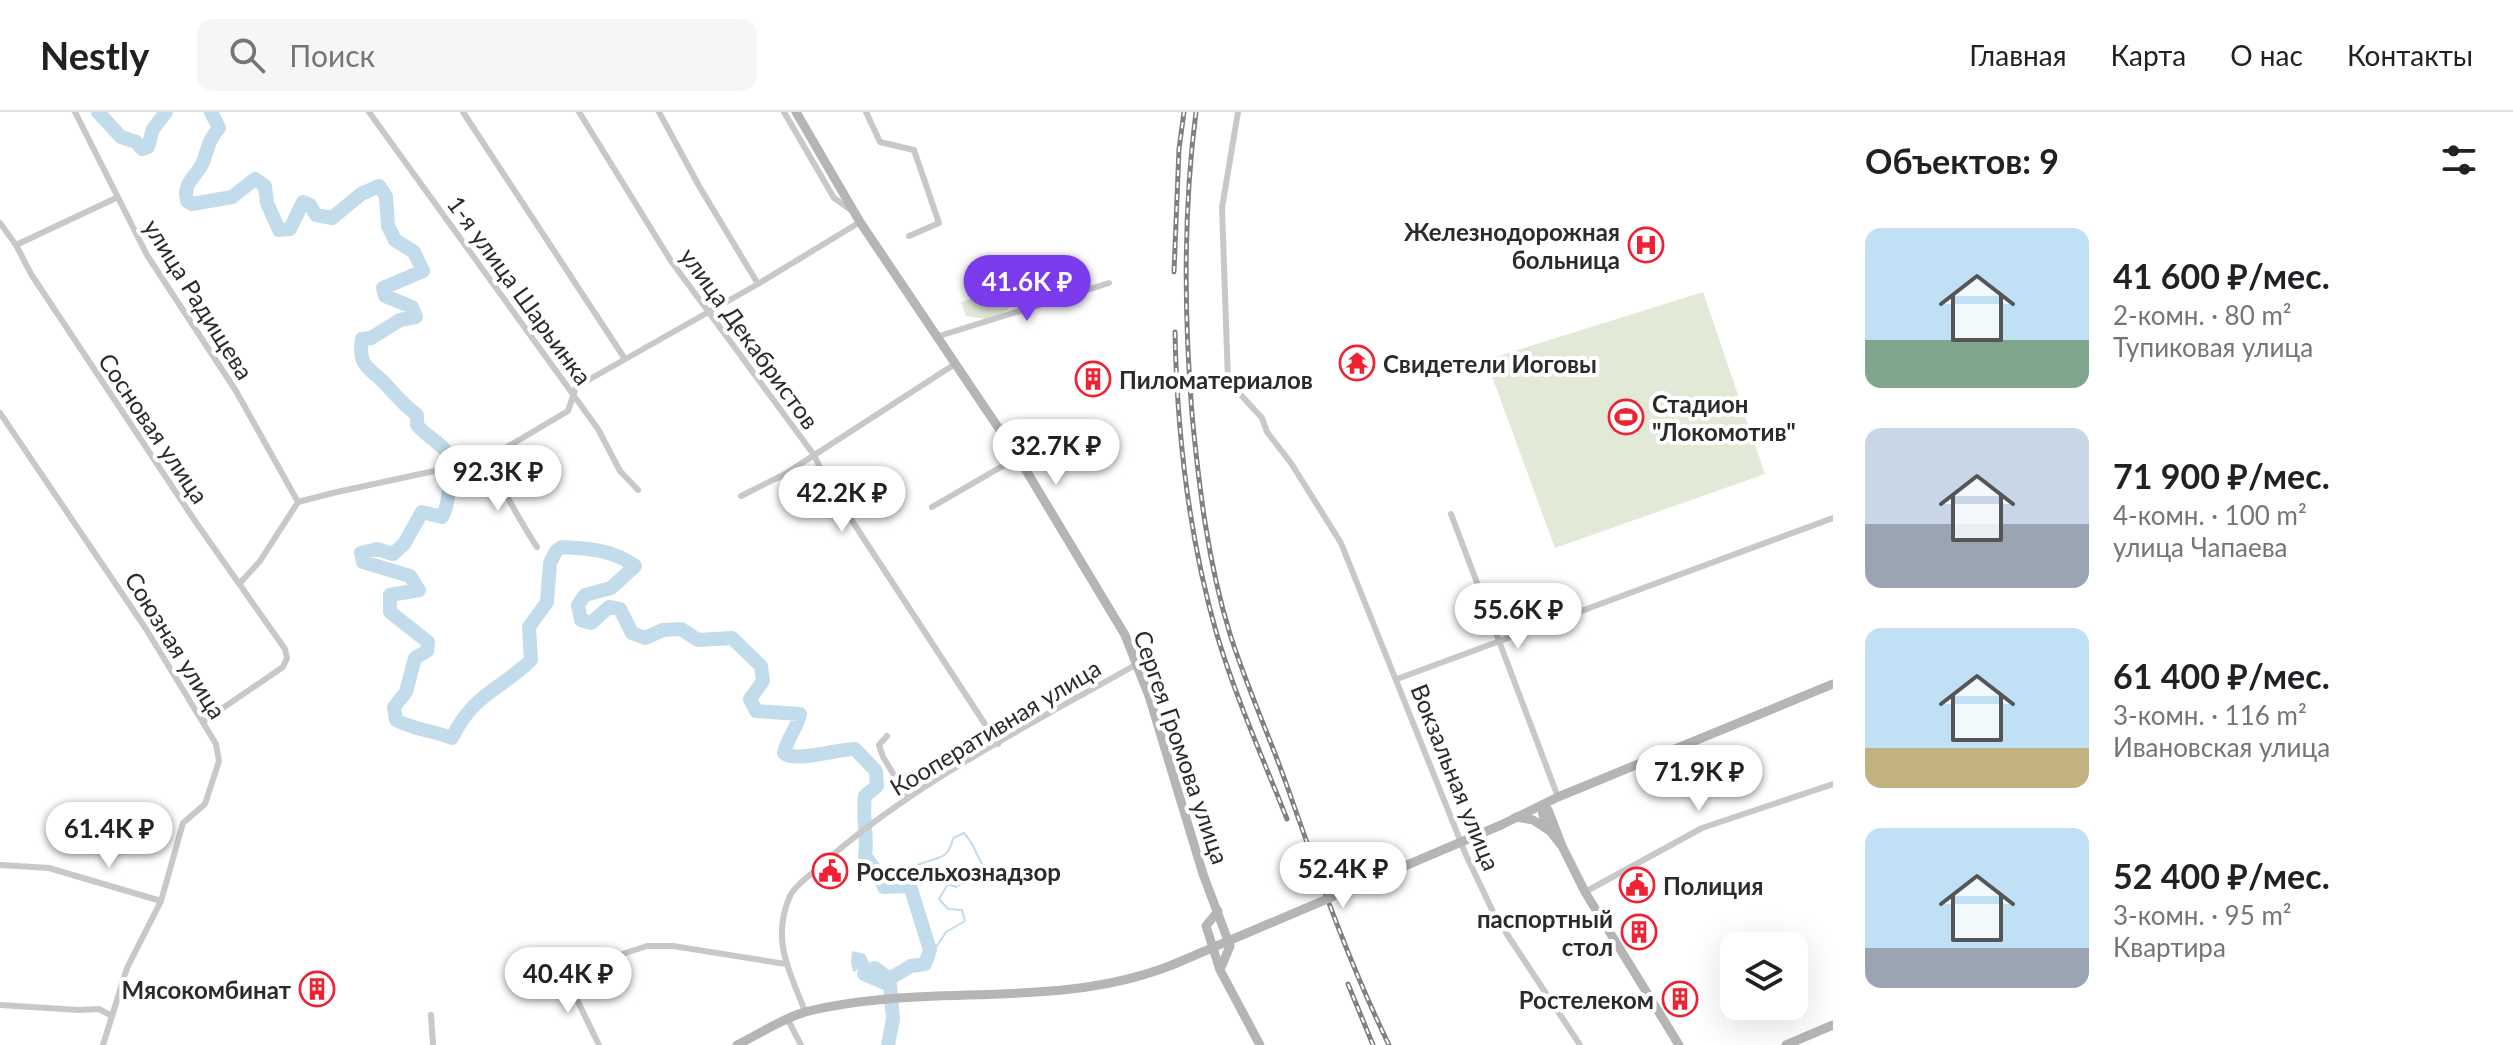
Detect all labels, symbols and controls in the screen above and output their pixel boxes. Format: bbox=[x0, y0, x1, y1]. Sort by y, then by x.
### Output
search box bbox=[197, 19, 757, 91]
text: Nestly bbox=[40, 32, 149, 78]
icon: search bbox=[225, 33, 269, 77]
text: Поиск bbox=[289, 37, 375, 73]
text: Главная bbox=[1969, 38, 2067, 72]
text: Карта bbox=[2111, 38, 2186, 72]
text: О нас bbox=[2230, 38, 2303, 72]
text: Контакты bbox=[2347, 38, 2473, 72]
icon: filters bbox=[2437, 138, 2481, 182]
text: Объектов: 9 bbox=[1865, 140, 2059, 181]
street label: 1-я улица Шарьинка bbox=[442, 190, 598, 390]
street label: улица Радищева bbox=[138, 214, 260, 384]
place label: Железнодорожная больница bbox=[1404, 217, 1620, 274]
hospital icon: Железнодорожная больница bbox=[1627, 226, 1665, 264]
street label: улица Декабристов bbox=[675, 242, 825, 434]
pin: 41.6K ₽ bbox=[953, 255, 1101, 323]
text: 41 600 ₽/мес. bbox=[2113, 255, 2330, 296]
icon: home bbox=[1929, 260, 2025, 356]
text: 41.6K ₽ bbox=[982, 265, 1072, 297]
text: 2-комн. · 80 m² bbox=[2113, 299, 2292, 331]
text: Тупиковая улица bbox=[2113, 331, 2313, 363]
temple icon: Свидетели Иоговы bbox=[1338, 344, 1376, 382]
street label: Сосновая улица bbox=[93, 347, 215, 509]
place label: Свидетели Иоговы bbox=[1383, 349, 1597, 378]
building icon: Пиломатериалов bbox=[1074, 360, 1112, 398]
place label: Пиломатериалов bbox=[1119, 365, 1313, 394]
place label: Стадион "Локомотив" bbox=[1652, 389, 1796, 446]
sports icon: Стадион "Локомотив" bbox=[1607, 398, 1645, 436]
pin: 32.7K ₽ bbox=[982, 419, 1130, 487]
text: 32.7K ₽ bbox=[1011, 429, 1101, 461]
pin: 92.3K ₽ bbox=[424, 445, 572, 513]
text: 92.3K ₽ bbox=[453, 455, 543, 487]
text: 71 900 ₽/мес. bbox=[2113, 455, 2330, 496]
icon: home bbox=[1929, 460, 2025, 556]
pin: 42.2K ₽ bbox=[768, 466, 916, 534]
text: 42.2K ₽ bbox=[797, 476, 887, 508]
text: 4-комн. · 100 m² bbox=[2113, 499, 2307, 531]
text: улица Чапаева bbox=[2113, 531, 2288, 563]
street label: Союзная улица bbox=[119, 566, 233, 724]
pin: 55.6K ₽ bbox=[1444, 583, 1592, 651]
text: 55.6K ₽ bbox=[1473, 593, 1563, 625]
street label: Сергея Громова улица bbox=[1128, 626, 1236, 868]
street label: Кооперативная улица bbox=[884, 653, 1106, 801]
text: 61 400 ₽/мес. bbox=[2113, 655, 2330, 696]
icon: home bbox=[1929, 660, 2025, 756]
street label: Вокзальная улица bbox=[1405, 680, 1507, 874]
text: 3-комн. · 116 m² bbox=[2113, 699, 2307, 731]
text: Ивановская улица bbox=[2113, 731, 2330, 763]
pin: 71.9K ₽ bbox=[1625, 745, 1773, 813]
text: 71.9K ₽ bbox=[1654, 755, 1744, 787]
pin: 61.4K ₽ bbox=[35, 802, 183, 870]
text: 61.4K ₽ bbox=[64, 812, 154, 844]
pin: 52.4K ₽ bbox=[1269, 842, 1417, 910]
public building icon: Россельхознадзор bbox=[811, 852, 849, 890]
text: 52.4K ₽ bbox=[1298, 852, 1388, 884]
text: 52 400 ₽/мес. bbox=[2113, 855, 2330, 896]
place label: Россельхознадзор bbox=[856, 857, 1061, 886]
icon: home bbox=[1929, 860, 2025, 956]
public building icon: Полиция bbox=[1618, 866, 1656, 904]
place label: Полиция bbox=[1663, 871, 1763, 900]
text: 3-комн. · 95 m² bbox=[2113, 899, 2292, 931]
place label: паспортный стол bbox=[1477, 904, 1613, 961]
building icon: паспортный стол bbox=[1620, 913, 1658, 951]
text: Квартира bbox=[2113, 931, 2226, 963]
map controls bbox=[1720, 932, 1808, 1020]
button: layers bbox=[1720, 932, 1808, 1020]
pin: 40.4K ₽ bbox=[494, 947, 642, 1015]
text: 40.4K ₽ bbox=[523, 957, 613, 989]
building icon: Мясокомбинат bbox=[298, 970, 336, 1008]
place label: Мясокомбинат bbox=[122, 975, 292, 1004]
building icon: Ростелеком bbox=[1661, 980, 1699, 1018]
place label: Ростелеком bbox=[1519, 985, 1654, 1014]

